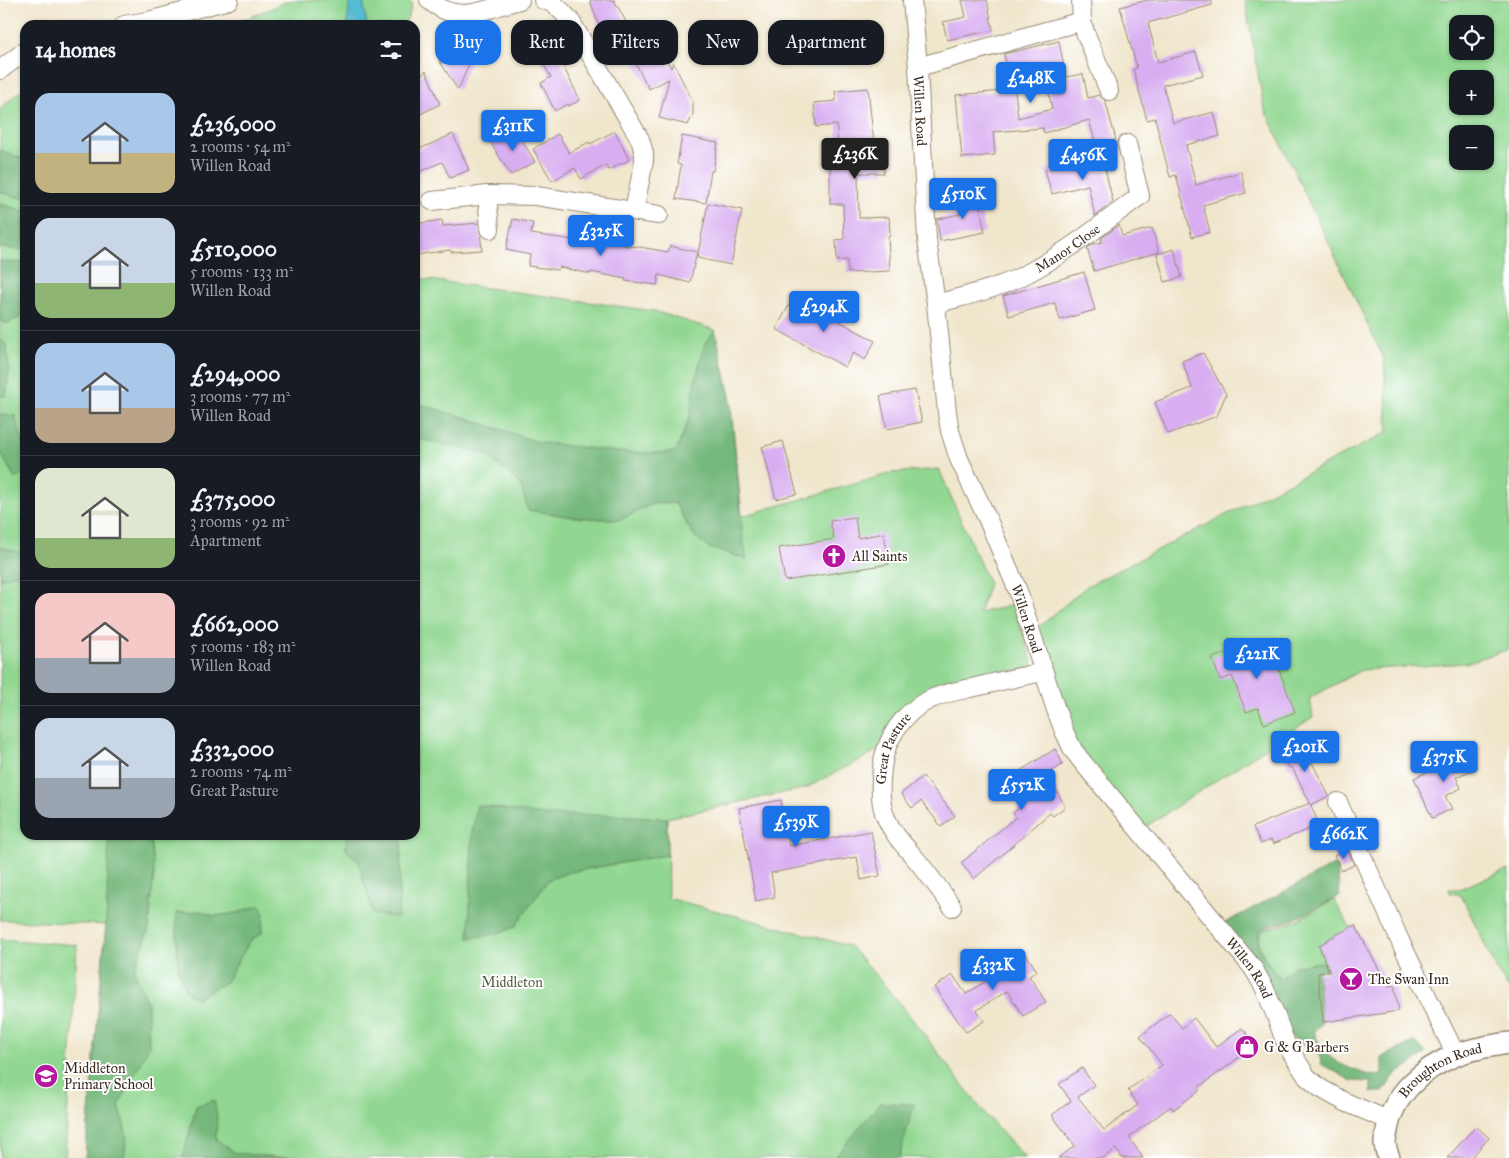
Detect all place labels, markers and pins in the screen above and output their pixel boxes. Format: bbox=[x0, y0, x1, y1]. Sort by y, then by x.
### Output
pin: £248K bbox=[996, 62, 1066, 104]
pin: £311K bbox=[478, 110, 548, 152]
pin: £236K bbox=[820, 138, 890, 180]
pin: £456K bbox=[1048, 138, 1118, 181]
pin: £510K bbox=[928, 178, 998, 220]
pin: £325K bbox=[566, 214, 636, 257]
pin: £294K bbox=[789, 290, 859, 333]
church icon: All Saints bbox=[821, 543, 847, 569]
place label: All Saints bbox=[851, 548, 907, 565]
pin: £221K bbox=[1222, 638, 1292, 680]
pin: £201K bbox=[1270, 730, 1340, 773]
pin: £375K bbox=[1409, 740, 1479, 783]
pin: £552K bbox=[987, 768, 1057, 811]
pin: £539K bbox=[761, 806, 831, 848]
pin: £662K bbox=[1309, 818, 1379, 860]
pin: £332K bbox=[958, 948, 1028, 991]
bar icon: The Swan Inn bbox=[1338, 966, 1364, 992]
place label: The Swan Inn bbox=[1368, 971, 1449, 988]
shop icon: G & G Barbers bbox=[1234, 1034, 1260, 1060]
place label: G & G Barbers bbox=[1264, 1039, 1349, 1056]
place label: Middleton Primary School bbox=[64, 1060, 153, 1093]
school or university icon: Middleton Primary School bbox=[33, 1063, 59, 1089]

